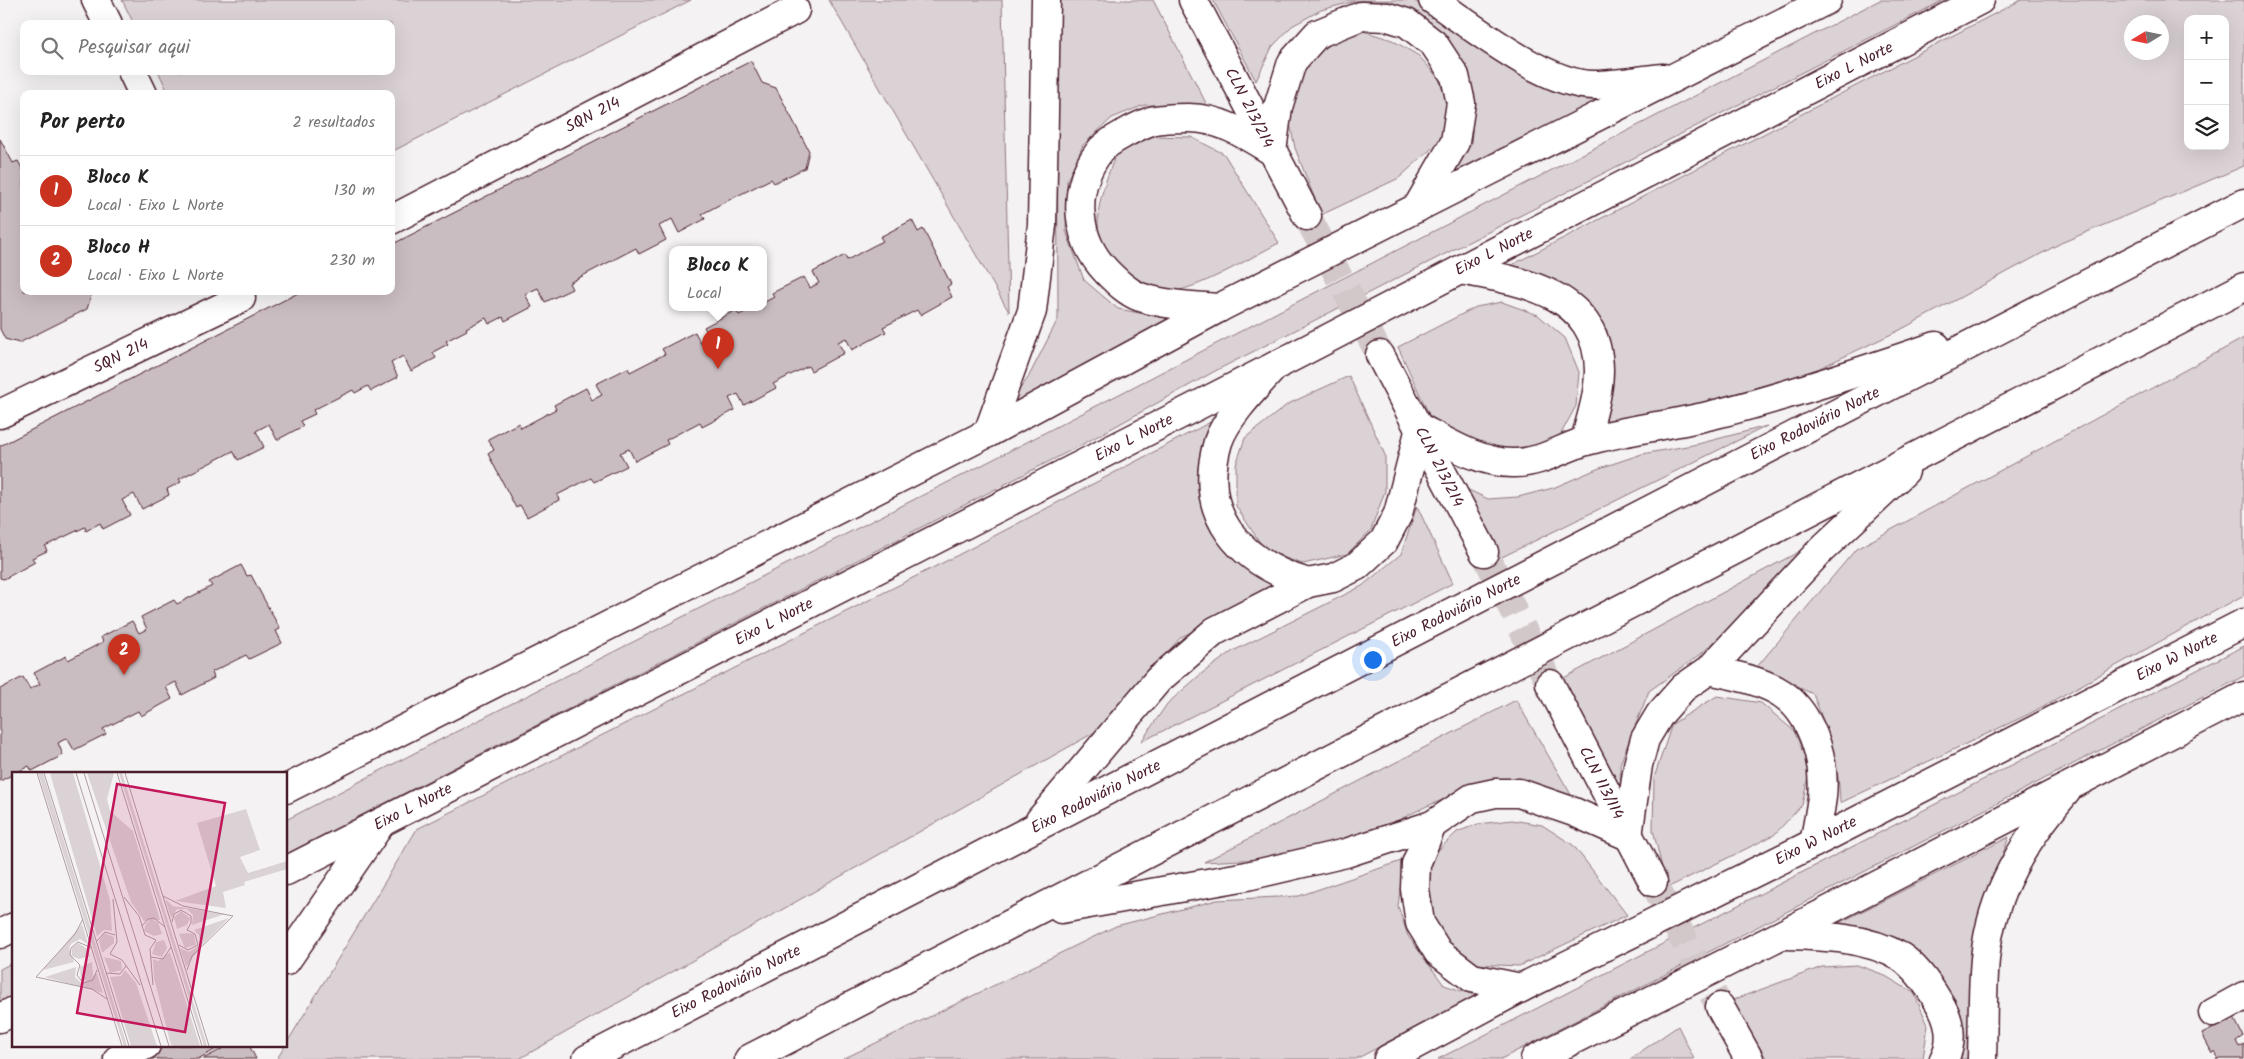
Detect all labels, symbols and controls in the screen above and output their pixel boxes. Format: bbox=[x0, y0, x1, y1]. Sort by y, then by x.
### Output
north arrow bbox=[2124, 15, 2169, 60]
map controls bbox=[2184, 15, 2229, 150]
button: + bbox=[2184, 15, 2229, 60]
search box bbox=[20, 20, 395, 75]
text: Pesquisar aqui bbox=[78, 33, 190, 63]
icon: search bbox=[38, 34, 66, 62]
street label: Eixo L Norte bbox=[1810, 35, 1898, 97]
button: − bbox=[2184, 60, 2229, 105]
street label: CLN 213/214 bbox=[1218, 63, 1280, 153]
street label: SQN 214 bbox=[561, 90, 625, 140]
button: layers bbox=[2184, 105, 2229, 150]
text: Por perto bbox=[40, 106, 125, 139]
text: 2 resultados bbox=[293, 110, 375, 135]
text: Bloco K bbox=[87, 163, 149, 193]
text: 1 bbox=[54, 178, 58, 203]
text: 130 m bbox=[334, 178, 375, 203]
text: Local · Eixo L Norte bbox=[87, 193, 224, 218]
street label: Eixo L Norte bbox=[1450, 221, 1538, 283]
text: Bloco H bbox=[87, 233, 150, 263]
popup bbox=[669, 246, 767, 311]
text: 2 bbox=[51, 248, 61, 273]
text: 230 m bbox=[329, 248, 375, 273]
text: Bloco K bbox=[687, 251, 749, 281]
text: Local · Eixo L Norte bbox=[87, 263, 224, 288]
text: Local bbox=[687, 281, 721, 306]
pin: 1 bbox=[702, 328, 734, 369]
street label: SQN 214 bbox=[89, 332, 153, 380]
street label: Eixo Rodoviário Norte bbox=[1746, 380, 1884, 468]
street label: Eixo L Norte bbox=[1090, 407, 1178, 469]
street label: CLN 213/214 bbox=[1408, 422, 1470, 512]
street label: Eixo Rodoviário Norte bbox=[1387, 567, 1525, 655]
street label: Eixo L Norte bbox=[730, 591, 818, 653]
street label: Eixo W Norte bbox=[2132, 626, 2222, 688]
pin: 2 bbox=[108, 634, 140, 675]
your location bbox=[1360, 647, 1386, 673]
street label: CLN 113/114 bbox=[1572, 742, 1630, 824]
street label: Eixo Rodoviário Norte bbox=[1027, 753, 1165, 841]
inset map bbox=[12, 772, 288, 1046]
street label: Eixo L Norte bbox=[369, 776, 457, 838]
street label: Eixo W Norte bbox=[1771, 810, 1861, 872]
street label: Eixo Rodoviário Norte bbox=[667, 938, 805, 1026]

